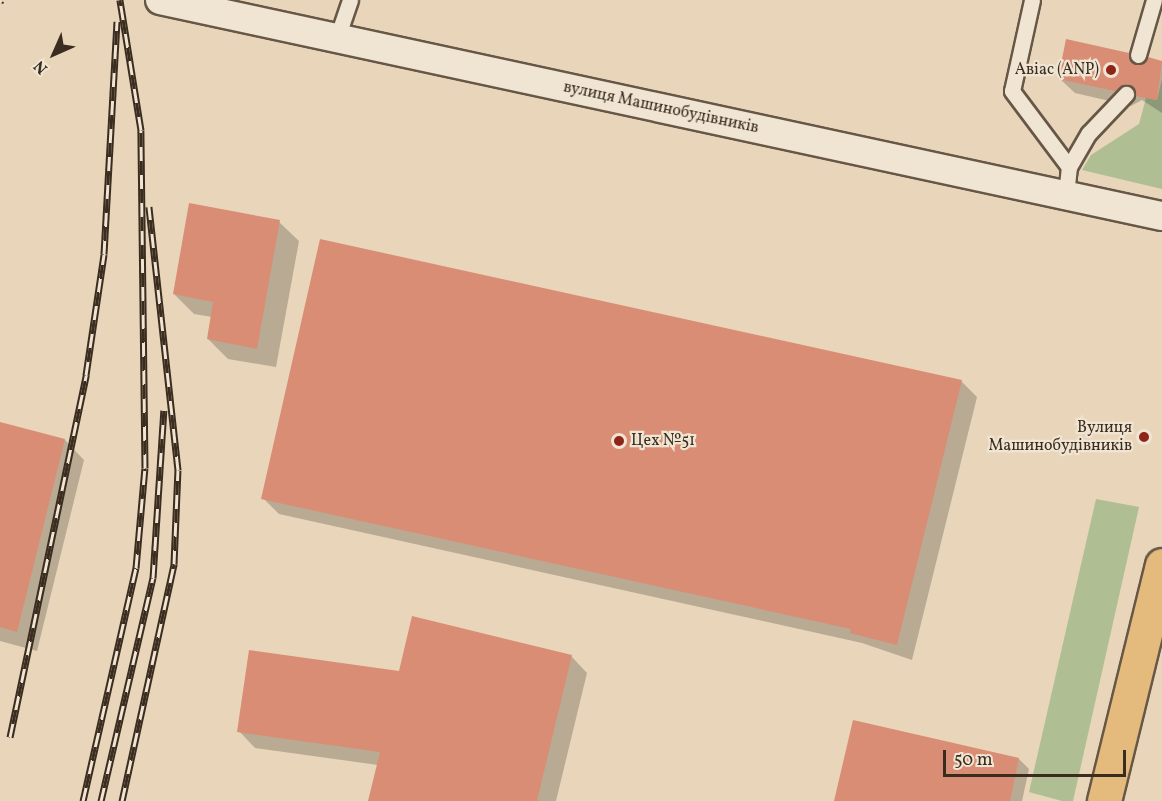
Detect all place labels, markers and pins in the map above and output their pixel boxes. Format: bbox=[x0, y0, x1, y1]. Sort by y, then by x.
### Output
place label: Авіас (ANP) bbox=[1015, 60, 1099, 80]
marker: Авіас (ANP) bbox=[1104, 63, 1118, 77]
place label: Вулиця Машинобудівників bbox=[988, 418, 1132, 456]
marker: Вулиця Машинобудівників bbox=[1137, 430, 1151, 444]
place label: Цех №51 bbox=[631, 431, 695, 451]
marker: Цех №51 bbox=[612, 434, 626, 448]

